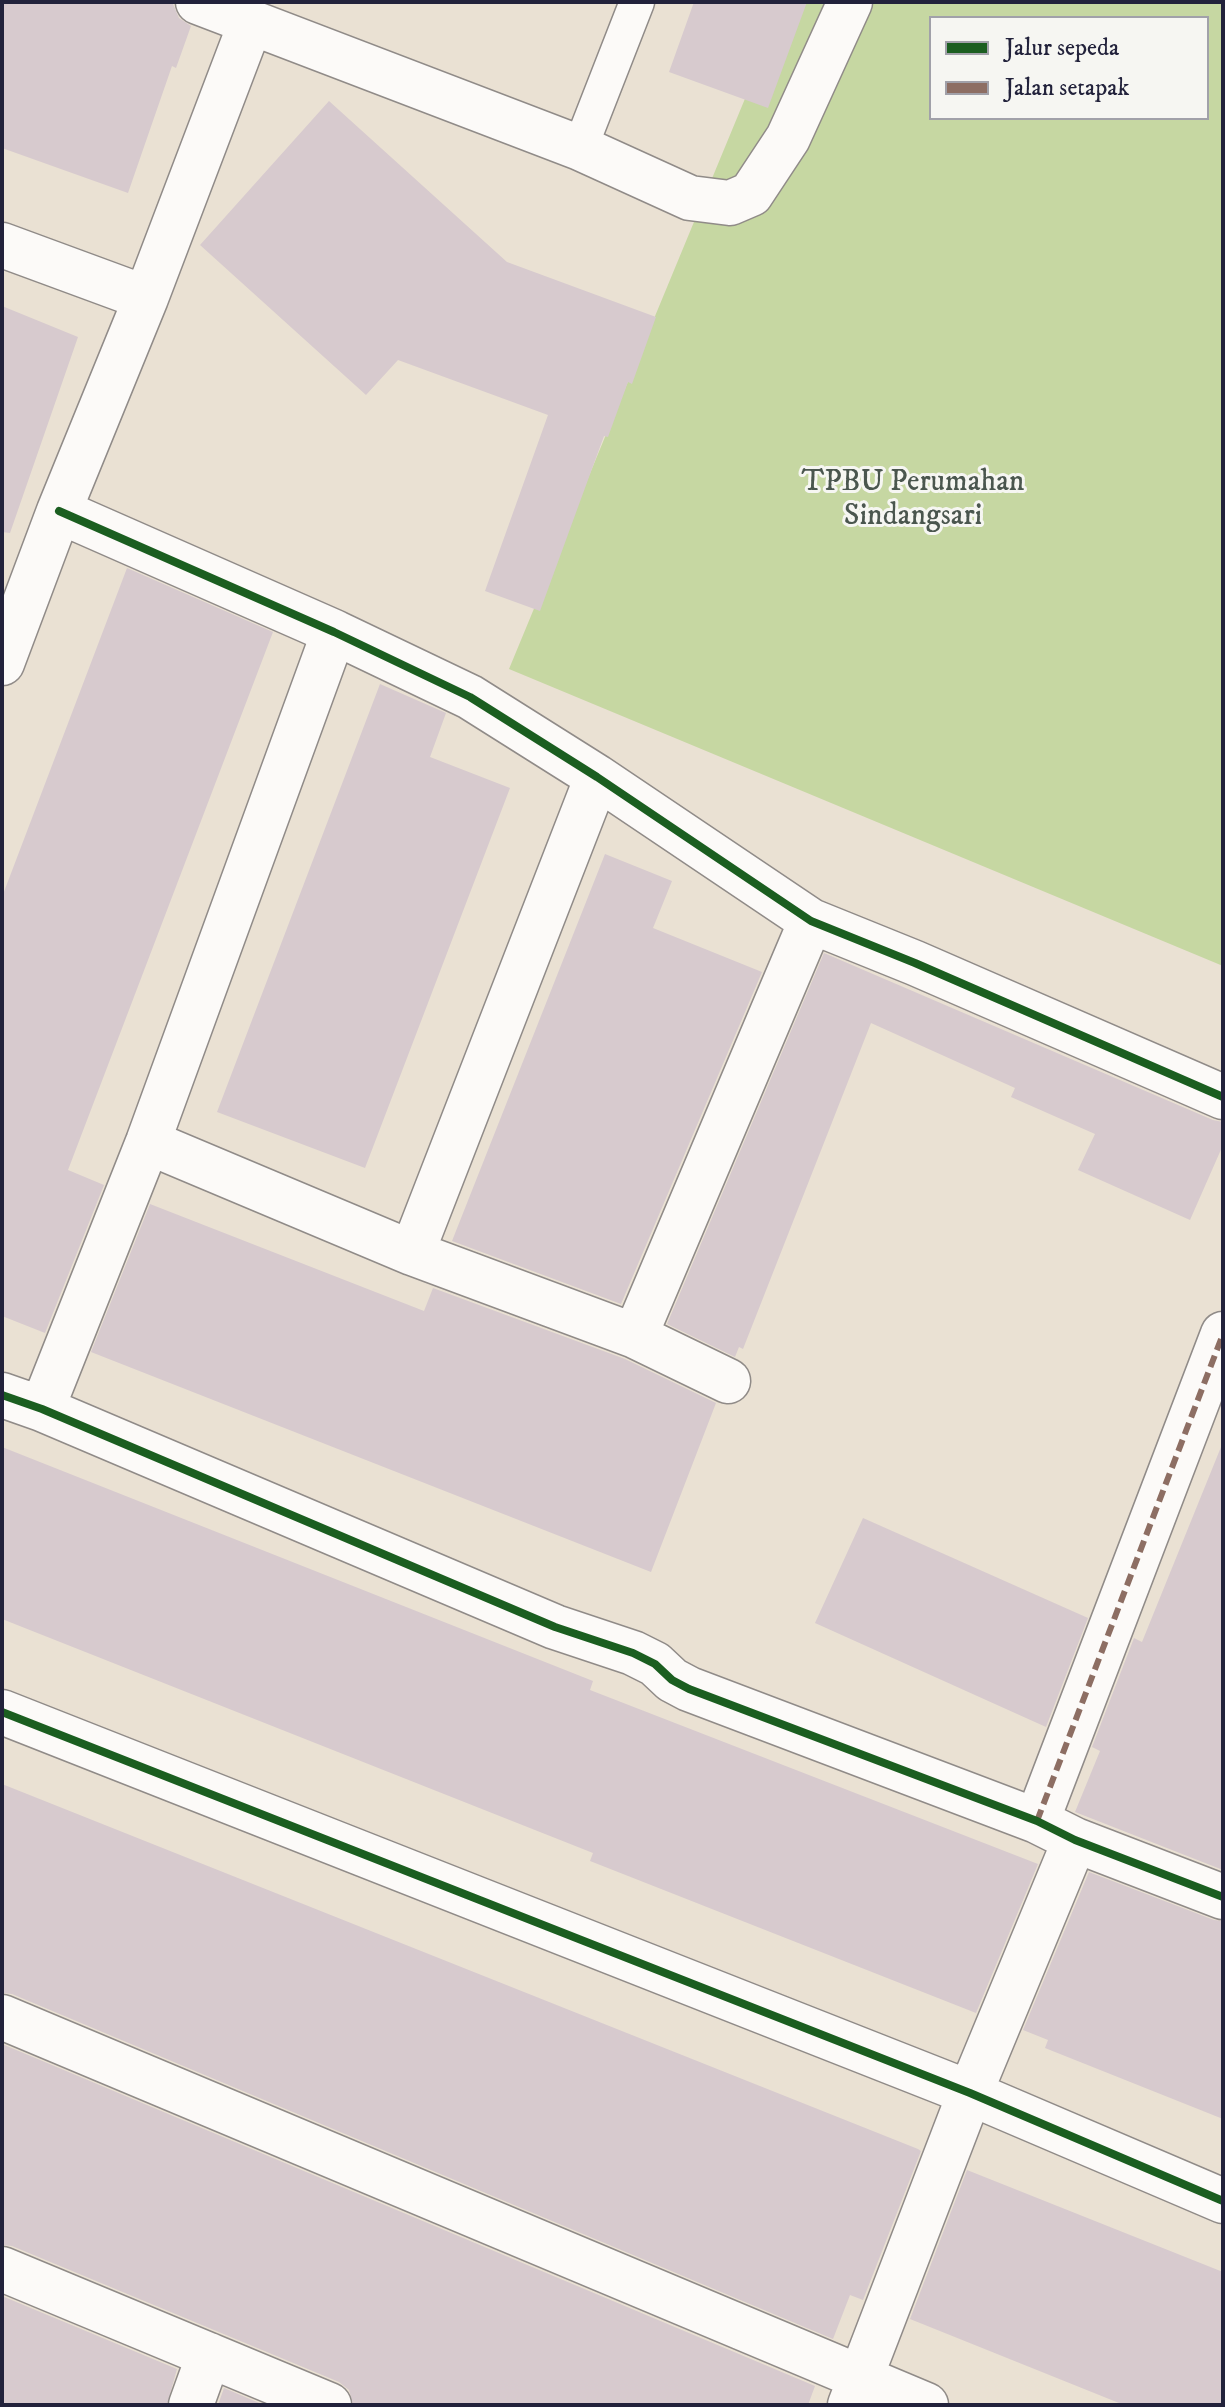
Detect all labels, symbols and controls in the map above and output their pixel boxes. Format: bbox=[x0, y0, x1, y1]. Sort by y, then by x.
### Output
legend bbox=[929, 16, 1209, 120]
text: Jalur sepeda bbox=[1005, 33, 1119, 63]
text: Jalan setapak bbox=[1005, 73, 1129, 103]
park label: TPBU Perumahan Sindangsari bbox=[801, 466, 1025, 536]

